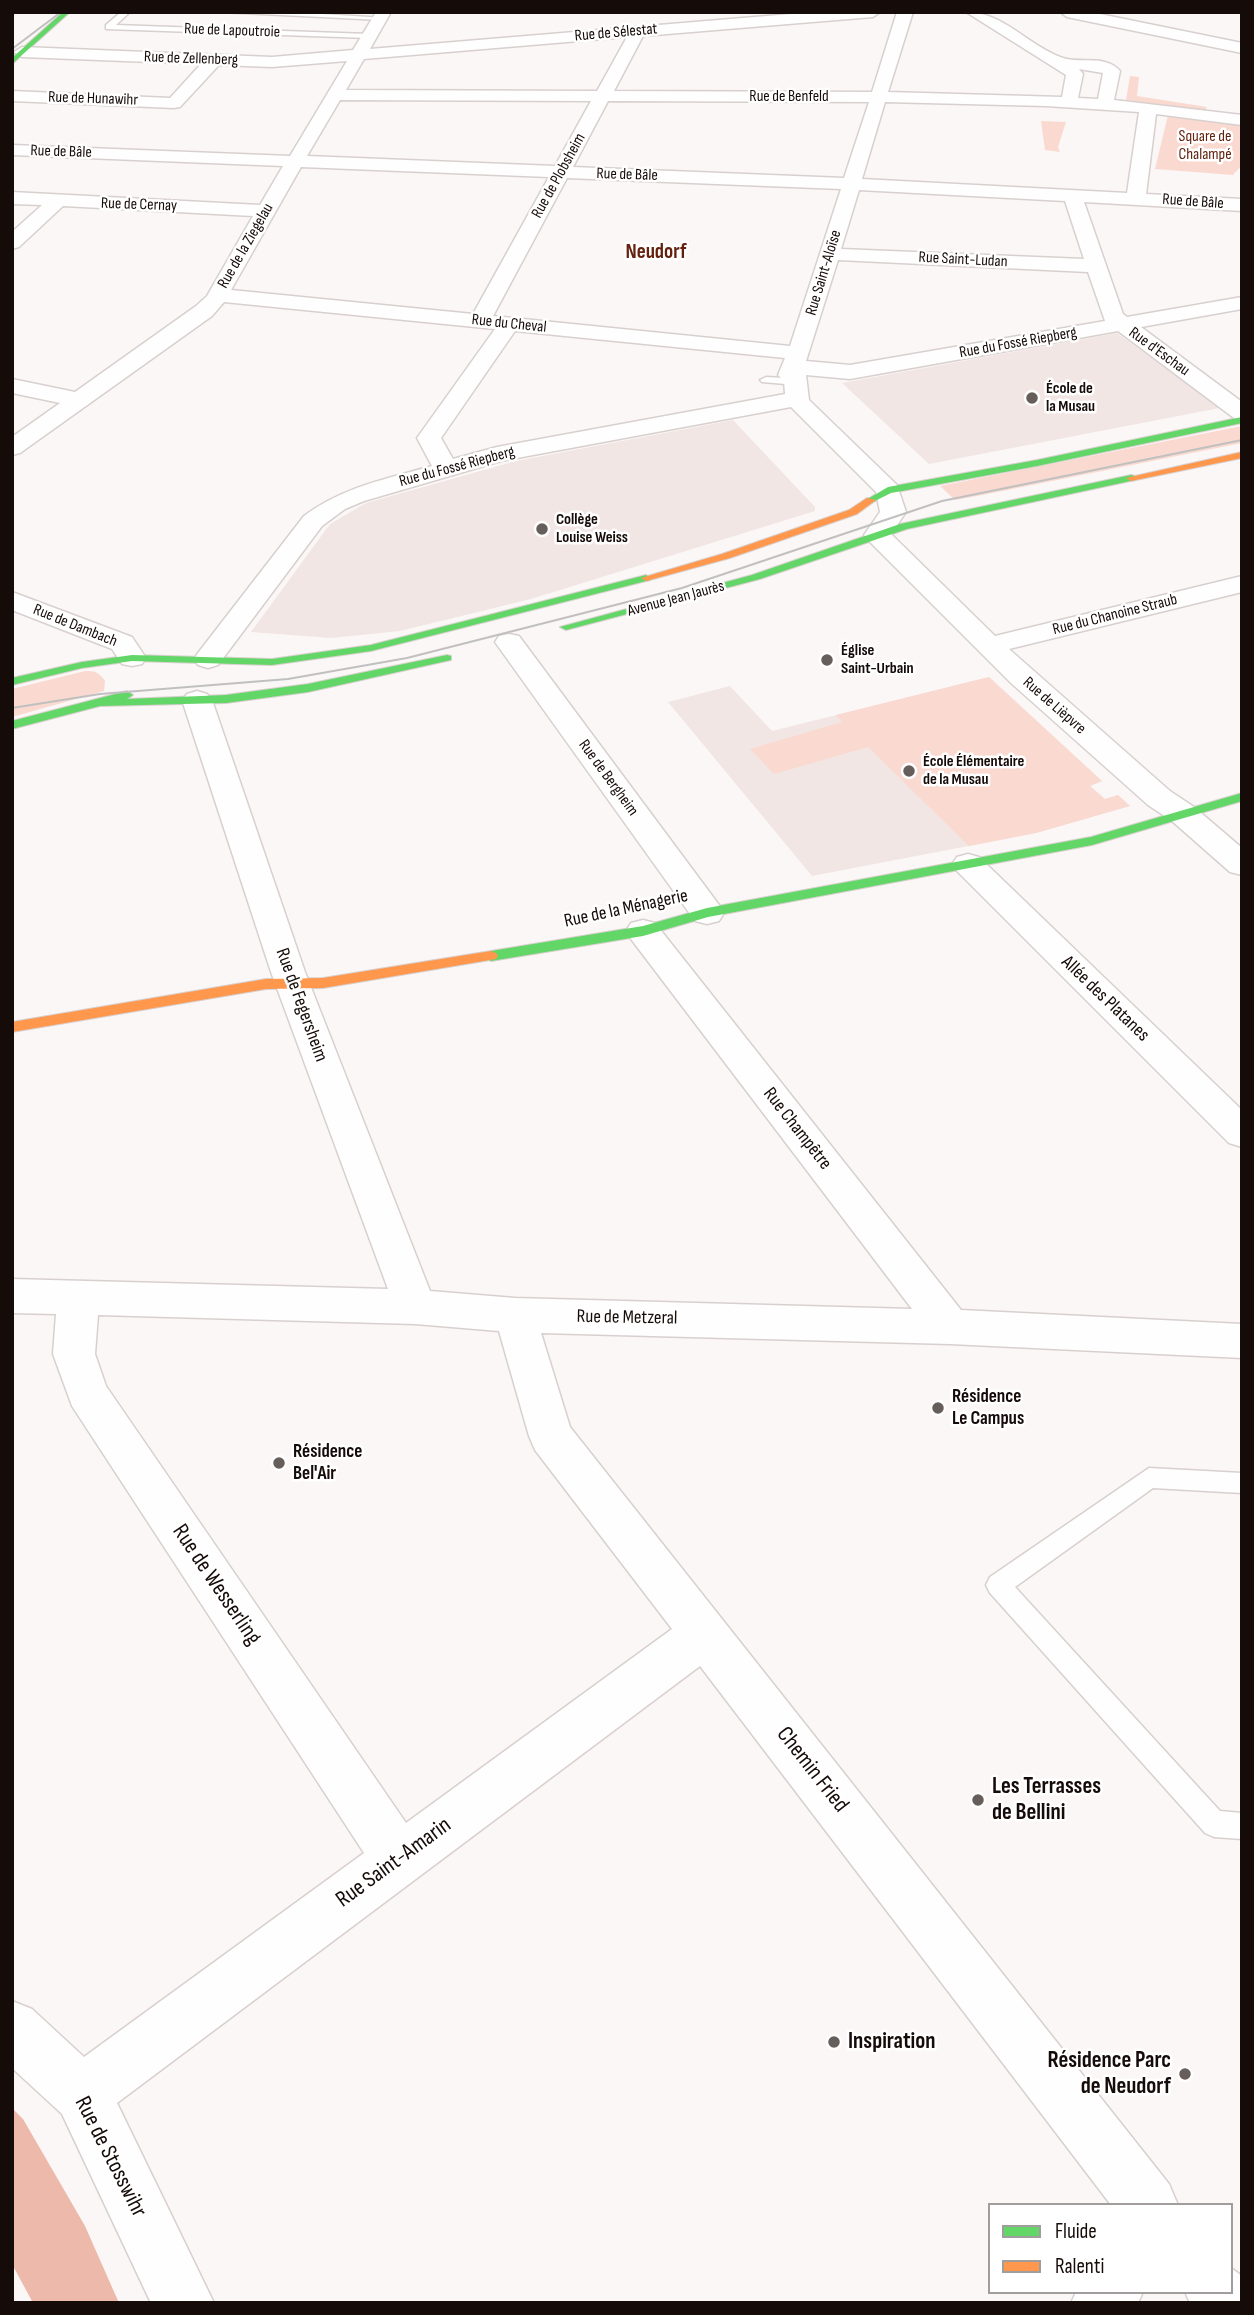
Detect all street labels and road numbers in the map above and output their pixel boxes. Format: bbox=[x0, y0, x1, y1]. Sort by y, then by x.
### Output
street label: Rue de Lapoutroie bbox=[184, 20, 280, 42]
street label: Rue de Sélestat bbox=[574, 20, 658, 46]
street label: Rue de Zellenberg bbox=[144, 48, 238, 70]
street label: Rue de Benfeld bbox=[749, 87, 829, 107]
street label: Rue de Hunawihr bbox=[48, 88, 138, 110]
street label: Rue de Plobsheim bbox=[528, 130, 590, 222]
street label: Rue de Bâle bbox=[30, 141, 92, 163]
street label: Rue de Bâle bbox=[596, 164, 658, 186]
street label: Rue de Bâle bbox=[1162, 190, 1224, 214]
street label: Rue de Cernay bbox=[100, 194, 178, 216]
street label: Rue de la Ziegelau bbox=[214, 200, 278, 292]
street label: Rue Saint-Aloïse bbox=[802, 228, 846, 318]
street label: Rue Saint-Ludan bbox=[918, 248, 1008, 272]
street label: Rue du Cheval bbox=[471, 311, 547, 337]
street label: Rue du Fossé Riepberg bbox=[958, 323, 1078, 363]
street label: Rue d'Eschau bbox=[1125, 323, 1193, 381]
street label: Rue du Fossé Riepberg bbox=[397, 442, 517, 492]
street label: Avenue Jean Jaurès bbox=[625, 577, 727, 621]
street label: Rue du Chanoine Straub bbox=[1051, 590, 1179, 640]
street label: Rue de Dambach bbox=[30, 600, 120, 652]
street label: Rue de Lièpvre bbox=[1018, 673, 1090, 739]
street label: Rue de Bergheim bbox=[574, 736, 642, 820]
street label: Rue de la Ménagerie bbox=[562, 885, 690, 933]
street label: Rue de Fegersheim bbox=[270, 945, 332, 1065]
street label: Allée des Platanes bbox=[1056, 951, 1154, 1047]
street label: Rue Champêtre bbox=[758, 1083, 836, 1175]
street label: Rue de Metzeral bbox=[576, 1306, 678, 1330]
street label: Rue de Wesserling bbox=[166, 1519, 266, 1651]
street label: Chemin Fried bbox=[770, 1722, 854, 1818]
street label: Rue Saint-Amarin bbox=[331, 1812, 457, 1914]
street label: Rue de Stosswihr bbox=[68, 2092, 152, 2222]

